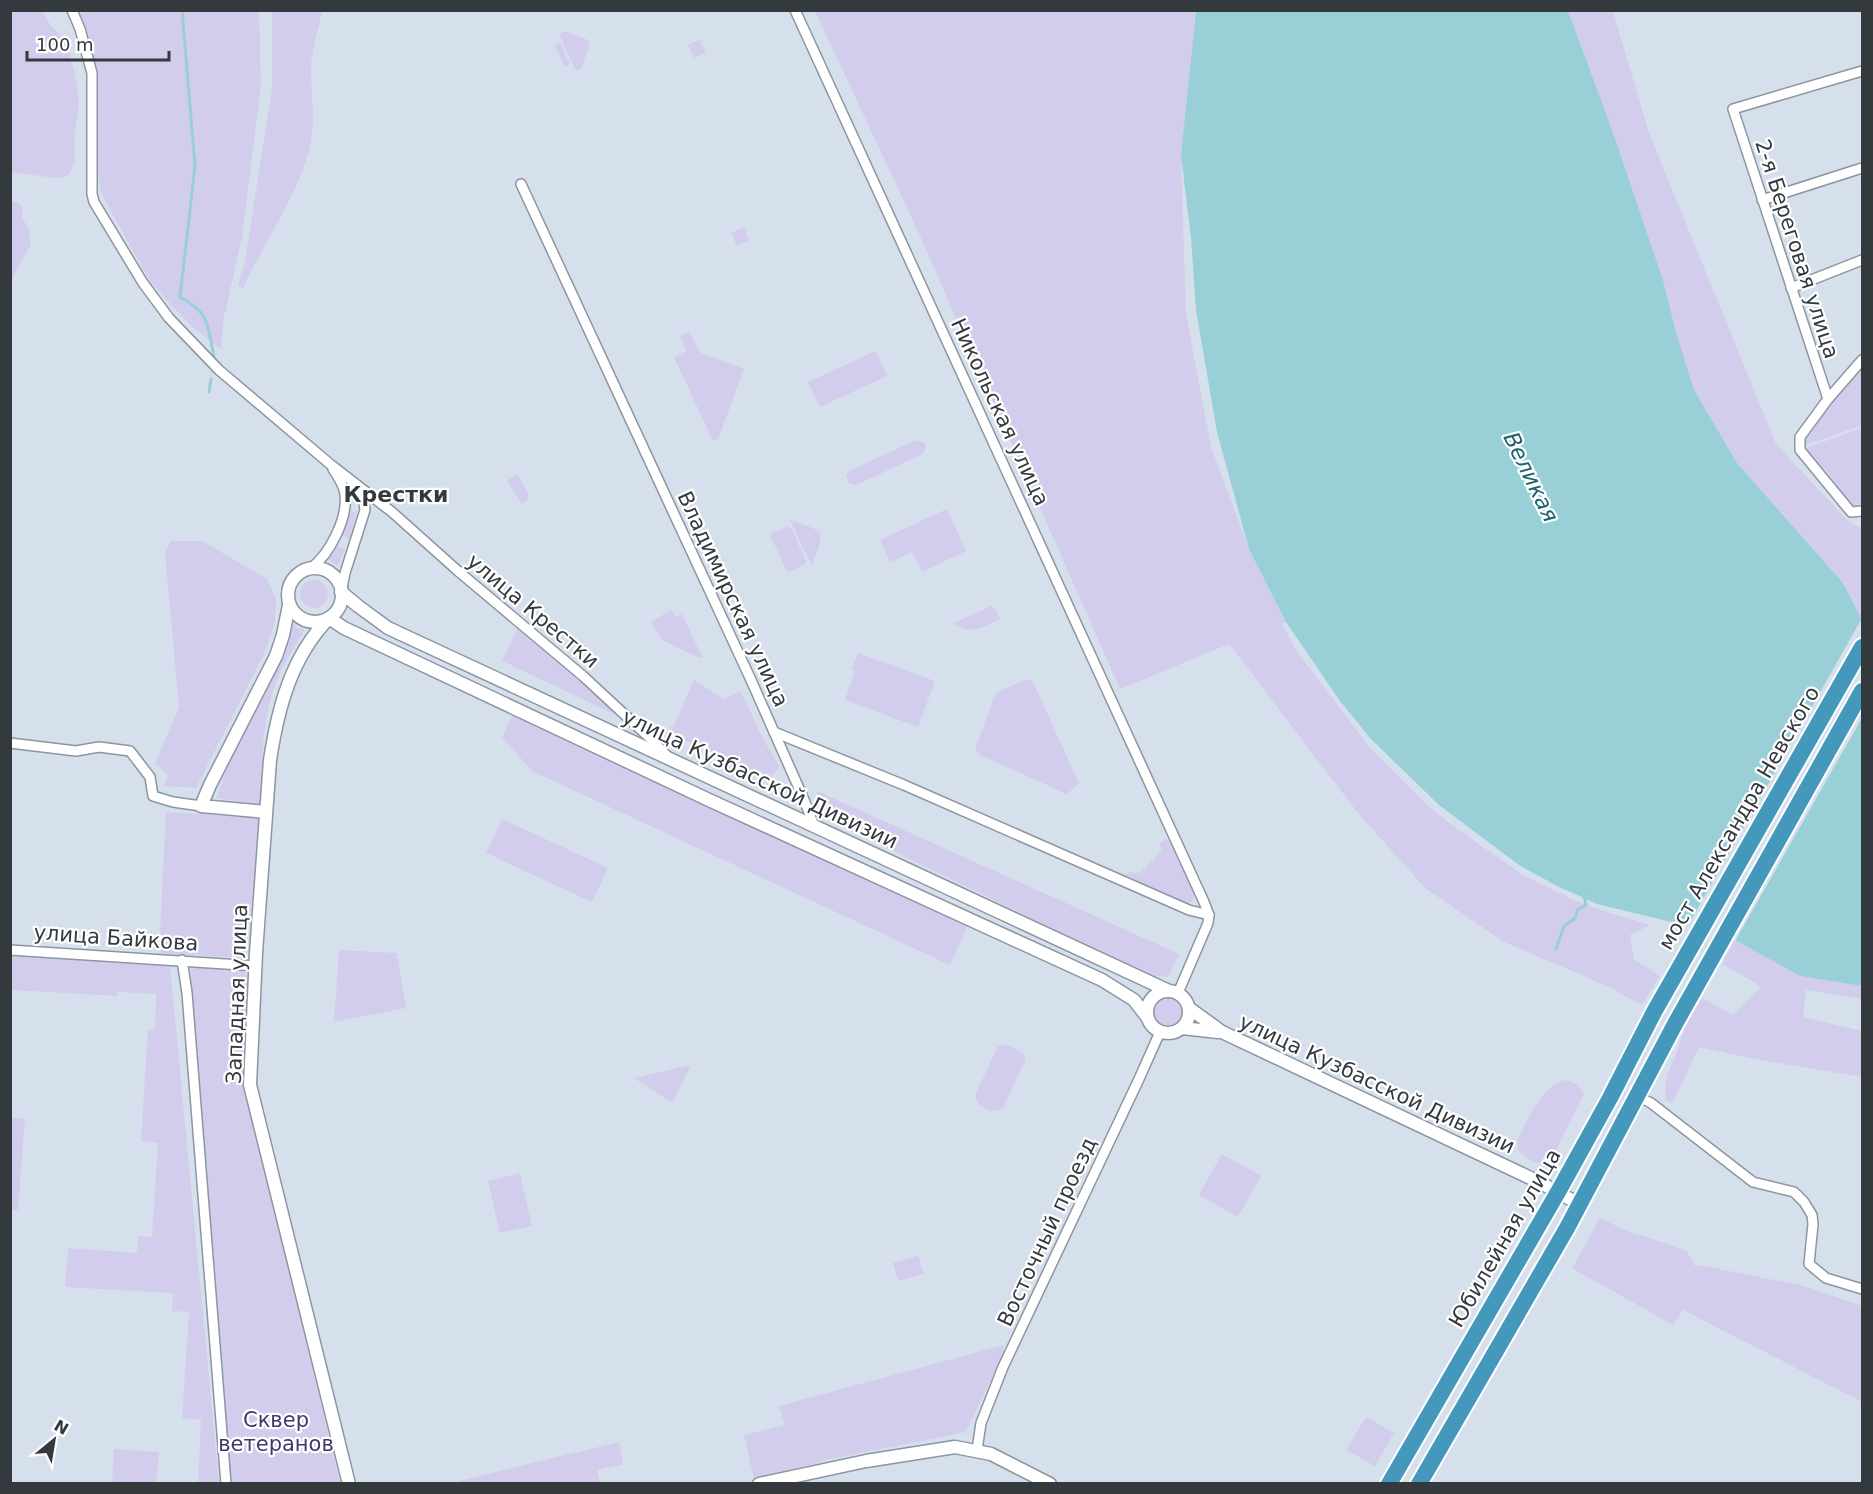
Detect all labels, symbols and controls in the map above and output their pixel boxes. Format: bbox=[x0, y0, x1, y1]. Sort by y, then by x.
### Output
scale bar bbox=[27, 24, 170, 62]
text: 100 m bbox=[36, 34, 94, 55]
street label: 2-я Береговая улица bbox=[1750, 136, 1844, 362]
street label: Никольская улица bbox=[946, 315, 1054, 509]
water label: Великая bbox=[1499, 428, 1563, 526]
district label: Крестки bbox=[344, 482, 448, 507]
street label: Владимирская улица bbox=[673, 488, 793, 710]
street label: улица Крестки bbox=[462, 549, 604, 673]
street label: мост Александра Невского bbox=[1654, 682, 1824, 954]
street label: улица Кузбасской Дивизии bbox=[618, 704, 902, 854]
street label: Западная улица bbox=[222, 904, 252, 1084]
street label: улица Байкова bbox=[33, 920, 199, 956]
street label: улица Кузбасской Дивизии bbox=[1235, 1009, 1519, 1159]
street label: Восточный проезд bbox=[993, 1134, 1101, 1330]
street label: Юбилейная улица bbox=[1444, 1145, 1566, 1331]
park label: Сквер ветеранов bbox=[218, 1408, 334, 1456]
north arrow bbox=[24, 1410, 84, 1470]
text: N bbox=[51, 1416, 72, 1439]

